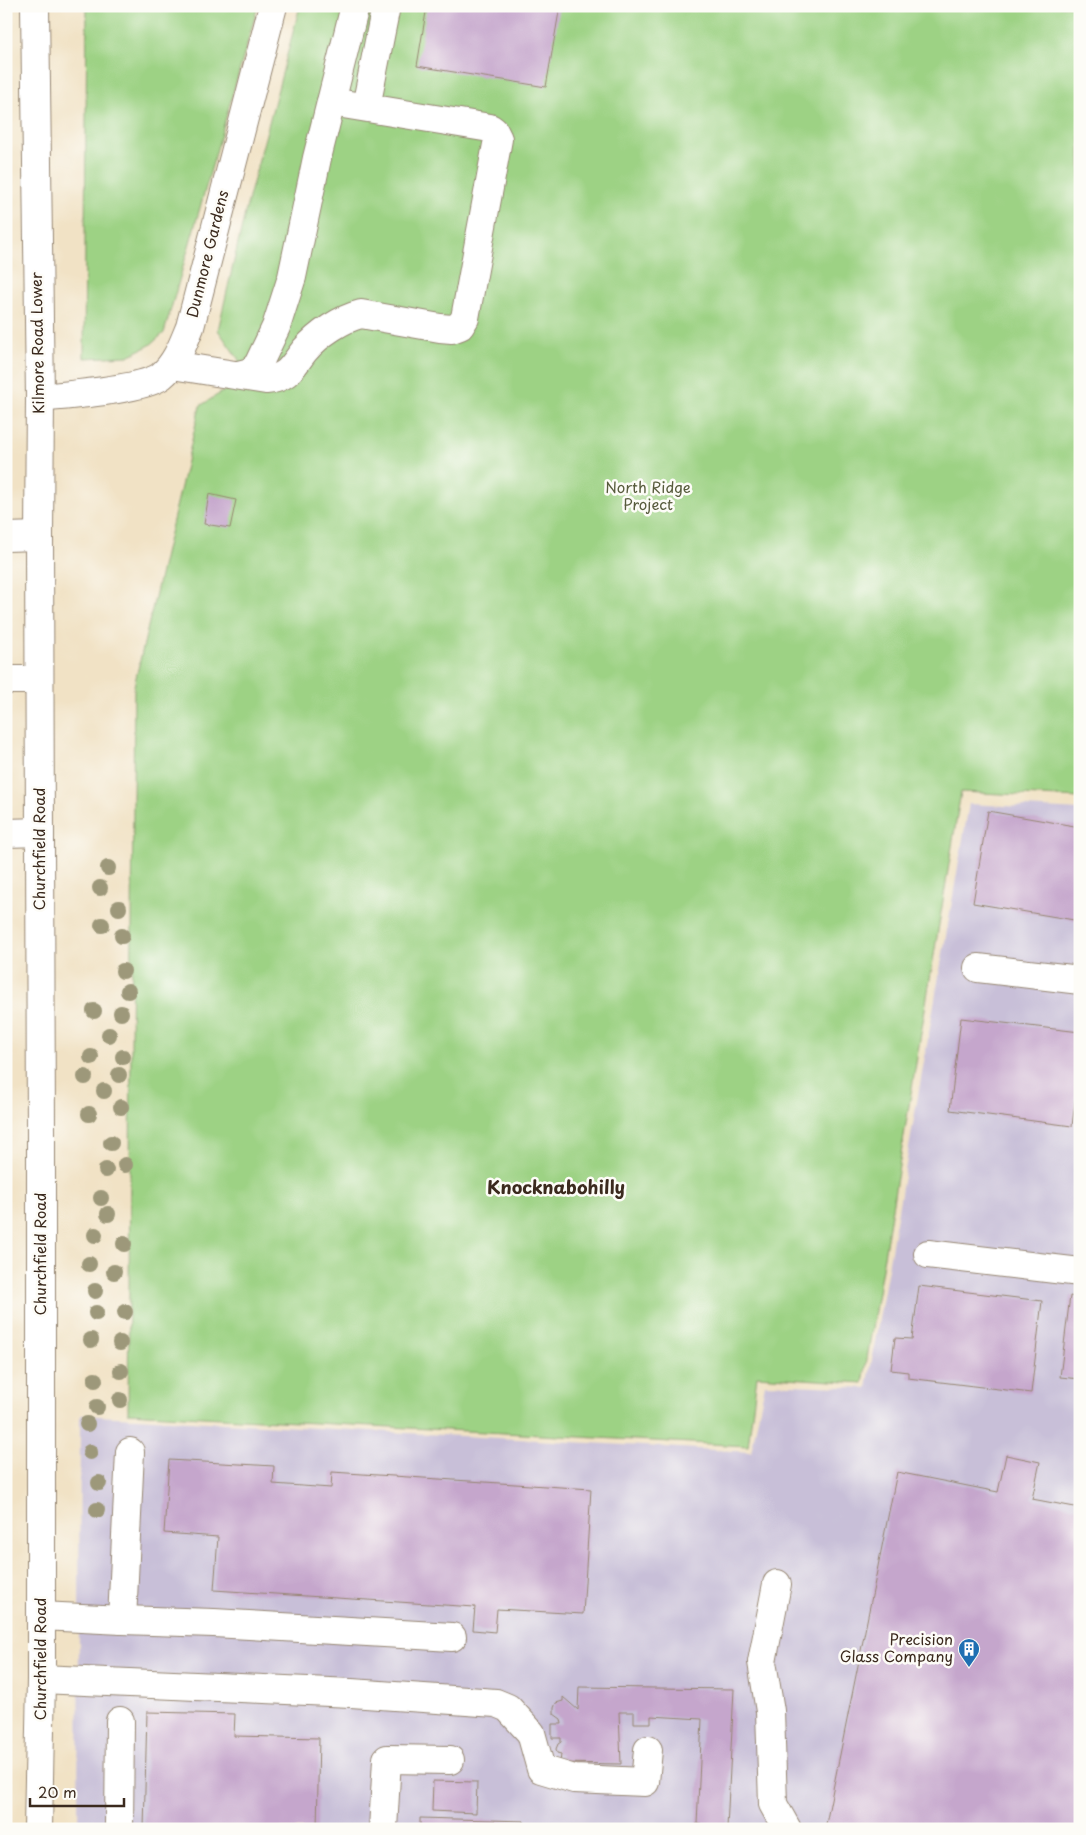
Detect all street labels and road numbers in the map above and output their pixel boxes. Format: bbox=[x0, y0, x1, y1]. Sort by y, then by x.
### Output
street label: Dunmore Gardens bbox=[180, 187, 234, 320]
street label: Kilmore Road Lower bbox=[24, 272, 49, 414]
street label: Churchfield Road bbox=[27, 788, 50, 910]
street label: Churchfield Road bbox=[28, 1193, 51, 1315]
street label: Churchfield Road bbox=[28, 1598, 51, 1720]

